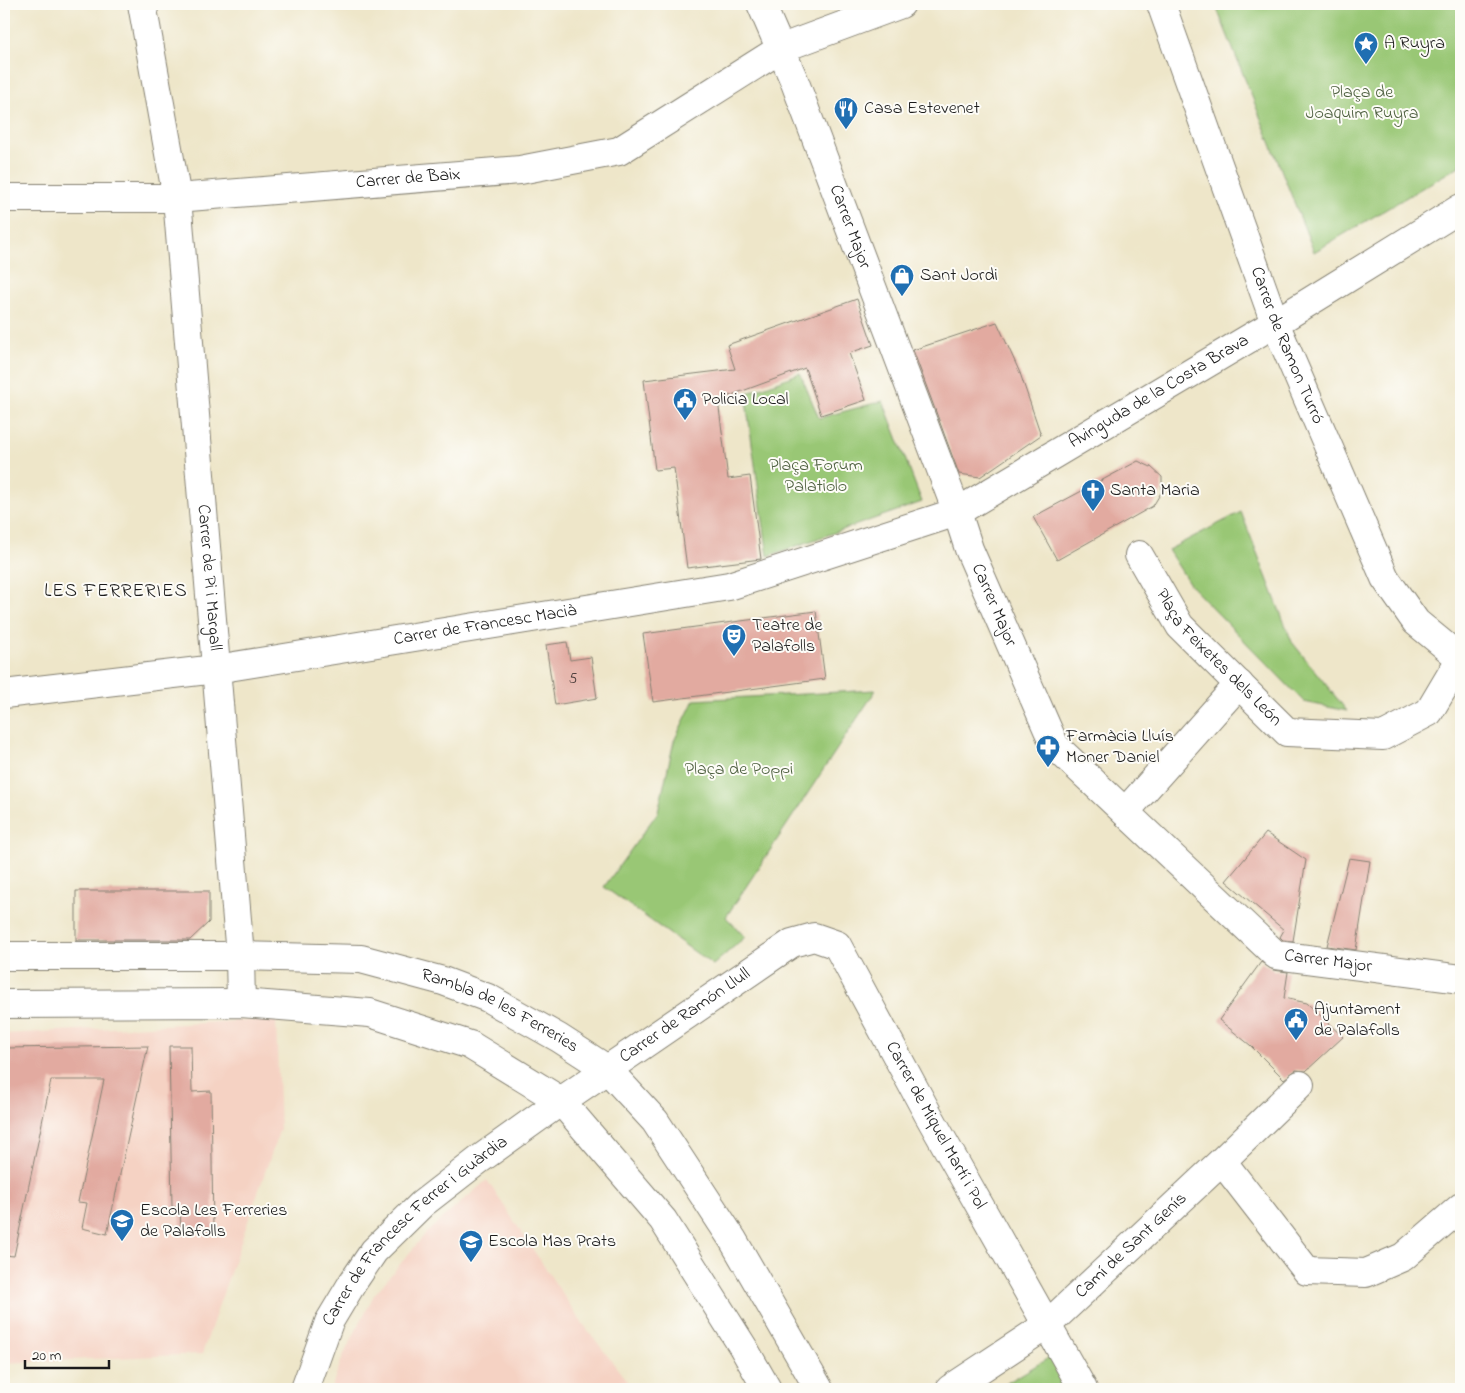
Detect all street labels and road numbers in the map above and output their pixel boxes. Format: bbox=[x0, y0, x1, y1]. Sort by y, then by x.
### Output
street label: Carrer de Baix bbox=[355, 162, 462, 196]
street label: Carrer Major bbox=[822, 181, 877, 273]
street label: Carrer de Ramon Turró bbox=[1243, 263, 1330, 429]
street label: Avinguda de la Costa Brava bbox=[1064, 328, 1254, 456]
street label: Carrer de Pi i Margall bbox=[190, 503, 228, 652]
street label: Carrer Major bbox=[964, 560, 1023, 651]
street label: Plaça Feixetes dels León bbox=[1148, 584, 1288, 733]
street label: Carrer de Francesc Macià bbox=[392, 598, 578, 653]
street label: Carrer Major bbox=[1283, 943, 1374, 980]
street label: Carrer de Ramón Llull bbox=[614, 962, 756, 1070]
street label: Rambla de les Ferreries bbox=[418, 963, 583, 1060]
street label: Carrer de Miquel Martí i Pol bbox=[878, 1037, 992, 1214]
street label: Carrer de Francesc Ferrer i Guàrdia bbox=[316, 1130, 514, 1331]
street label: Camí de Sant Genís bbox=[1070, 1187, 1193, 1305]

